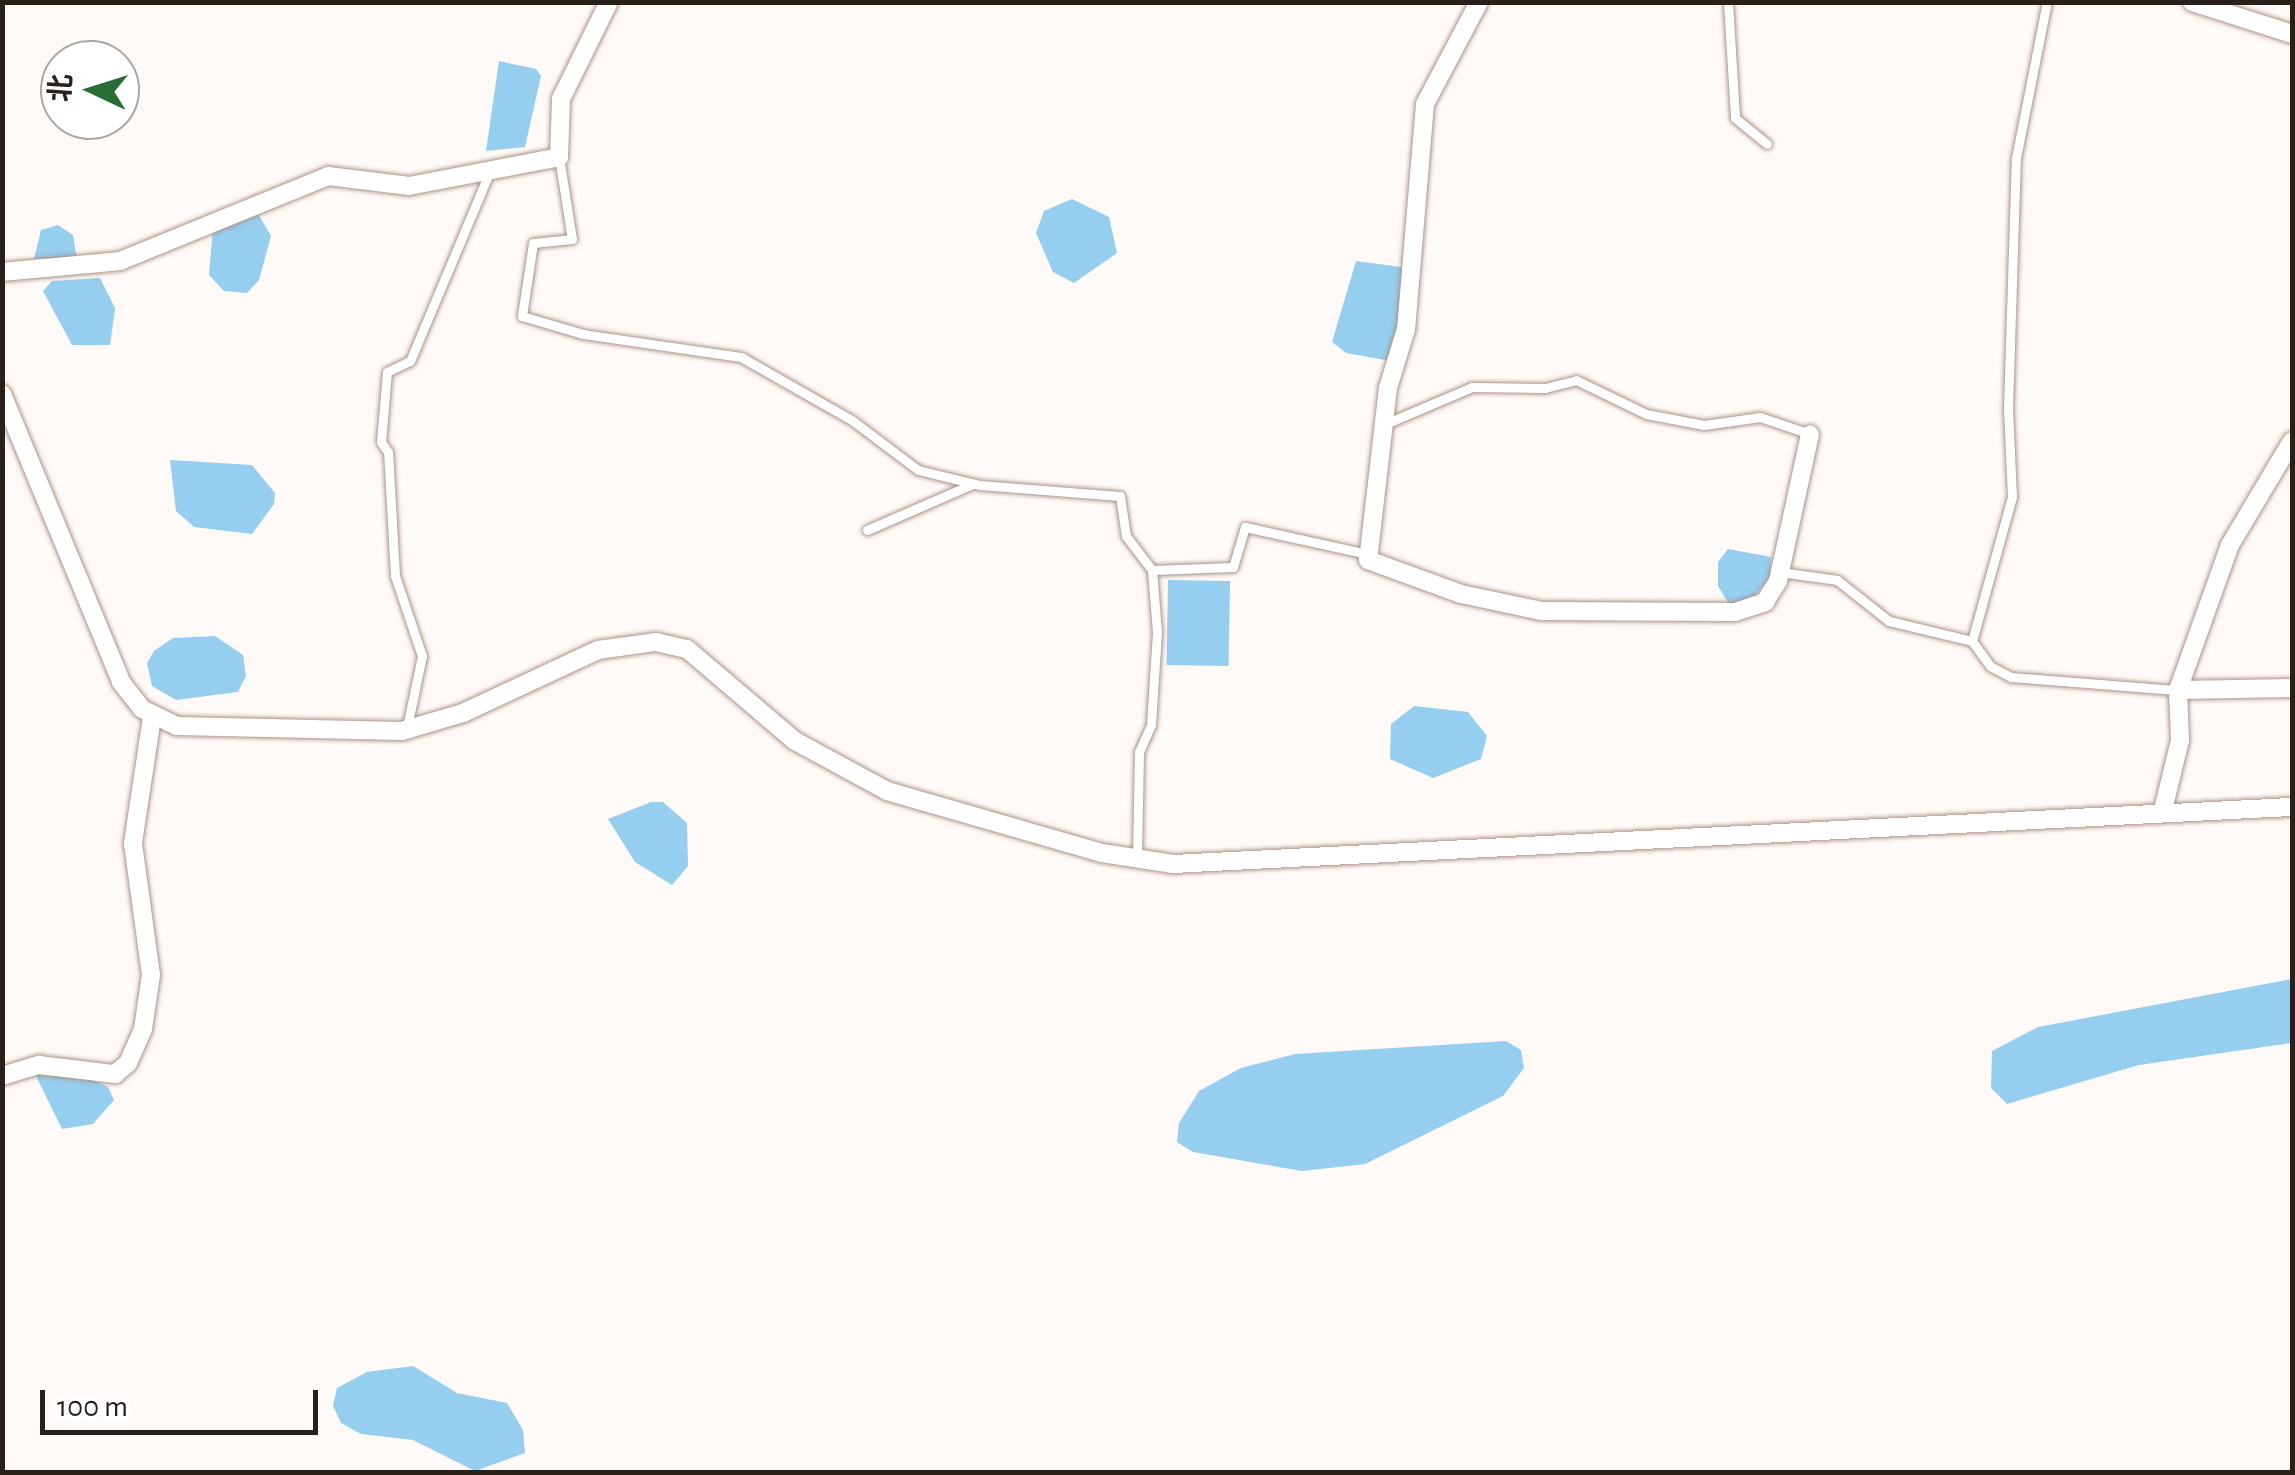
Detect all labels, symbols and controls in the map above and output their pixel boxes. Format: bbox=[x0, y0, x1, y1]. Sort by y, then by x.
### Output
north arrow bbox=[40, 40, 140, 140]
text: 北 bbox=[47, 73, 77, 103]
scale bar bbox=[45, 1370, 322, 1432]
text: 100 m bbox=[57, 1392, 128, 1422]

